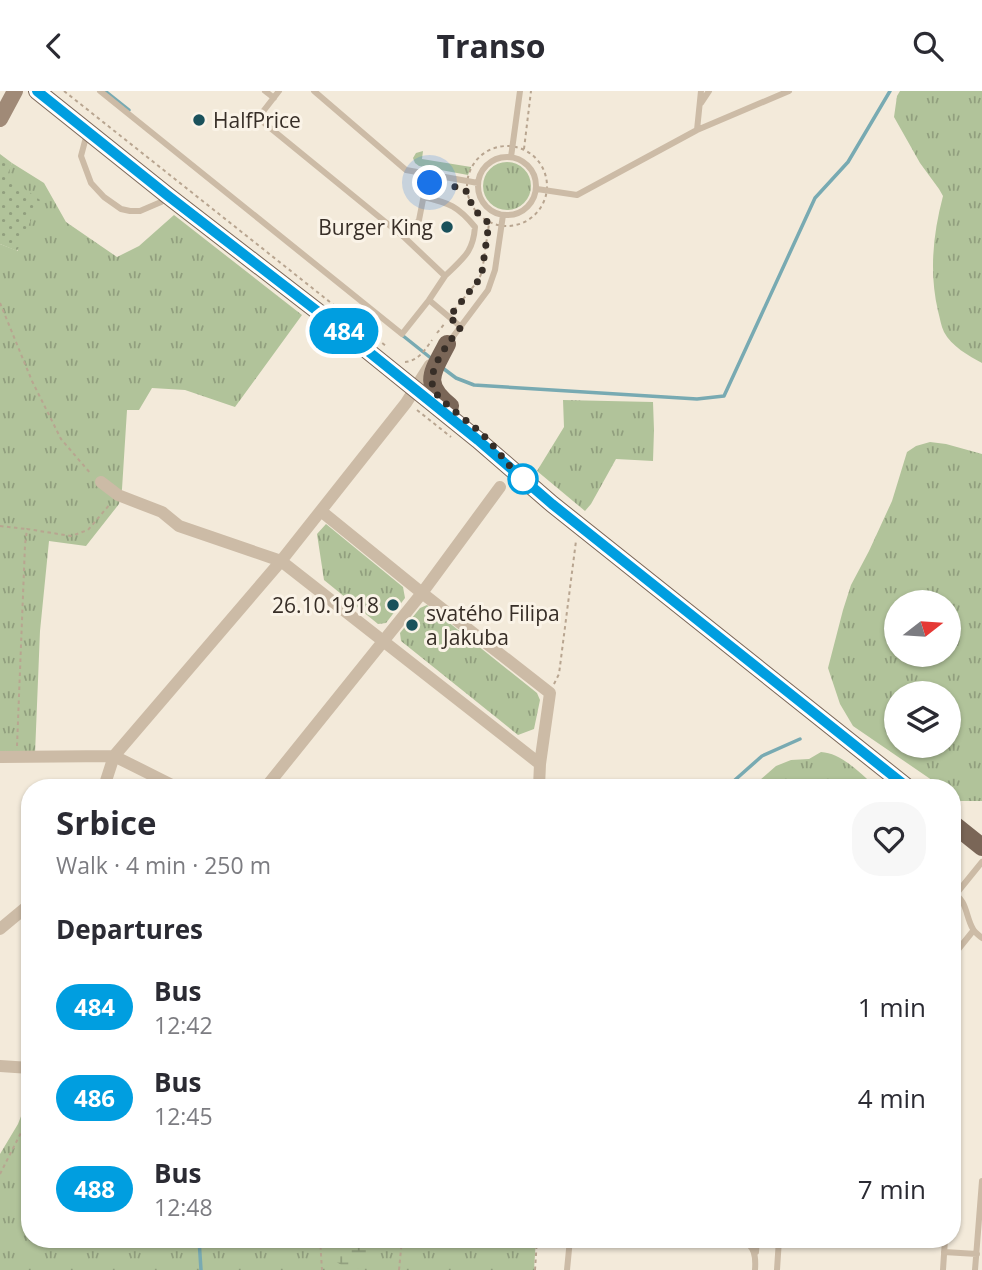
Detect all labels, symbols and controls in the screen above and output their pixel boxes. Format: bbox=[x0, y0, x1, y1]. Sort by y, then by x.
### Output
text: Transo bbox=[436, 24, 546, 67]
icon: back bbox=[35, 27, 73, 65]
icon: search bbox=[909, 27, 947, 65]
place label: HalfPrice bbox=[213, 106, 301, 134]
marker: HalfPrice bbox=[191, 112, 207, 128]
your location bbox=[412, 165, 447, 200]
place label: Burger King bbox=[318, 213, 433, 241]
marker: Burger King bbox=[439, 219, 455, 235]
line badge: 484 bbox=[304, 308, 384, 354]
text: 484 bbox=[323, 314, 365, 347]
unlabelled marker bbox=[508, 464, 538, 494]
north arrow bbox=[884, 590, 961, 667]
map controls bbox=[884, 590, 961, 758]
place label: 26.10.1918 bbox=[272, 591, 379, 619]
marker: 26.10.1918 bbox=[385, 597, 401, 613]
place label: svatého Filipa a Jakuba bbox=[426, 599, 560, 651]
marker: svatého Filipa a Jakuba bbox=[404, 617, 420, 633]
button: layers bbox=[884, 681, 961, 758]
text: Srbice bbox=[56, 800, 157, 845]
button: heart bbox=[852, 802, 926, 876]
text: Walk · 4 min · 250 m bbox=[56, 849, 271, 881]
text: Departures bbox=[56, 911, 203, 947]
text: Bus bbox=[154, 973, 201, 1009]
text: 1 min bbox=[858, 989, 926, 1025]
text: 484 bbox=[74, 990, 115, 1023]
text: 12:42 bbox=[154, 1009, 213, 1041]
text: Bus bbox=[154, 1064, 201, 1100]
text: 4 min bbox=[858, 1080, 926, 1116]
text: 486 bbox=[74, 1081, 115, 1114]
text: 12:45 bbox=[154, 1100, 213, 1132]
text: Bus bbox=[154, 1155, 201, 1191]
text: 7 min bbox=[858, 1171, 926, 1207]
text: 488 bbox=[74, 1172, 115, 1205]
text: 12:48 bbox=[154, 1191, 213, 1223]

